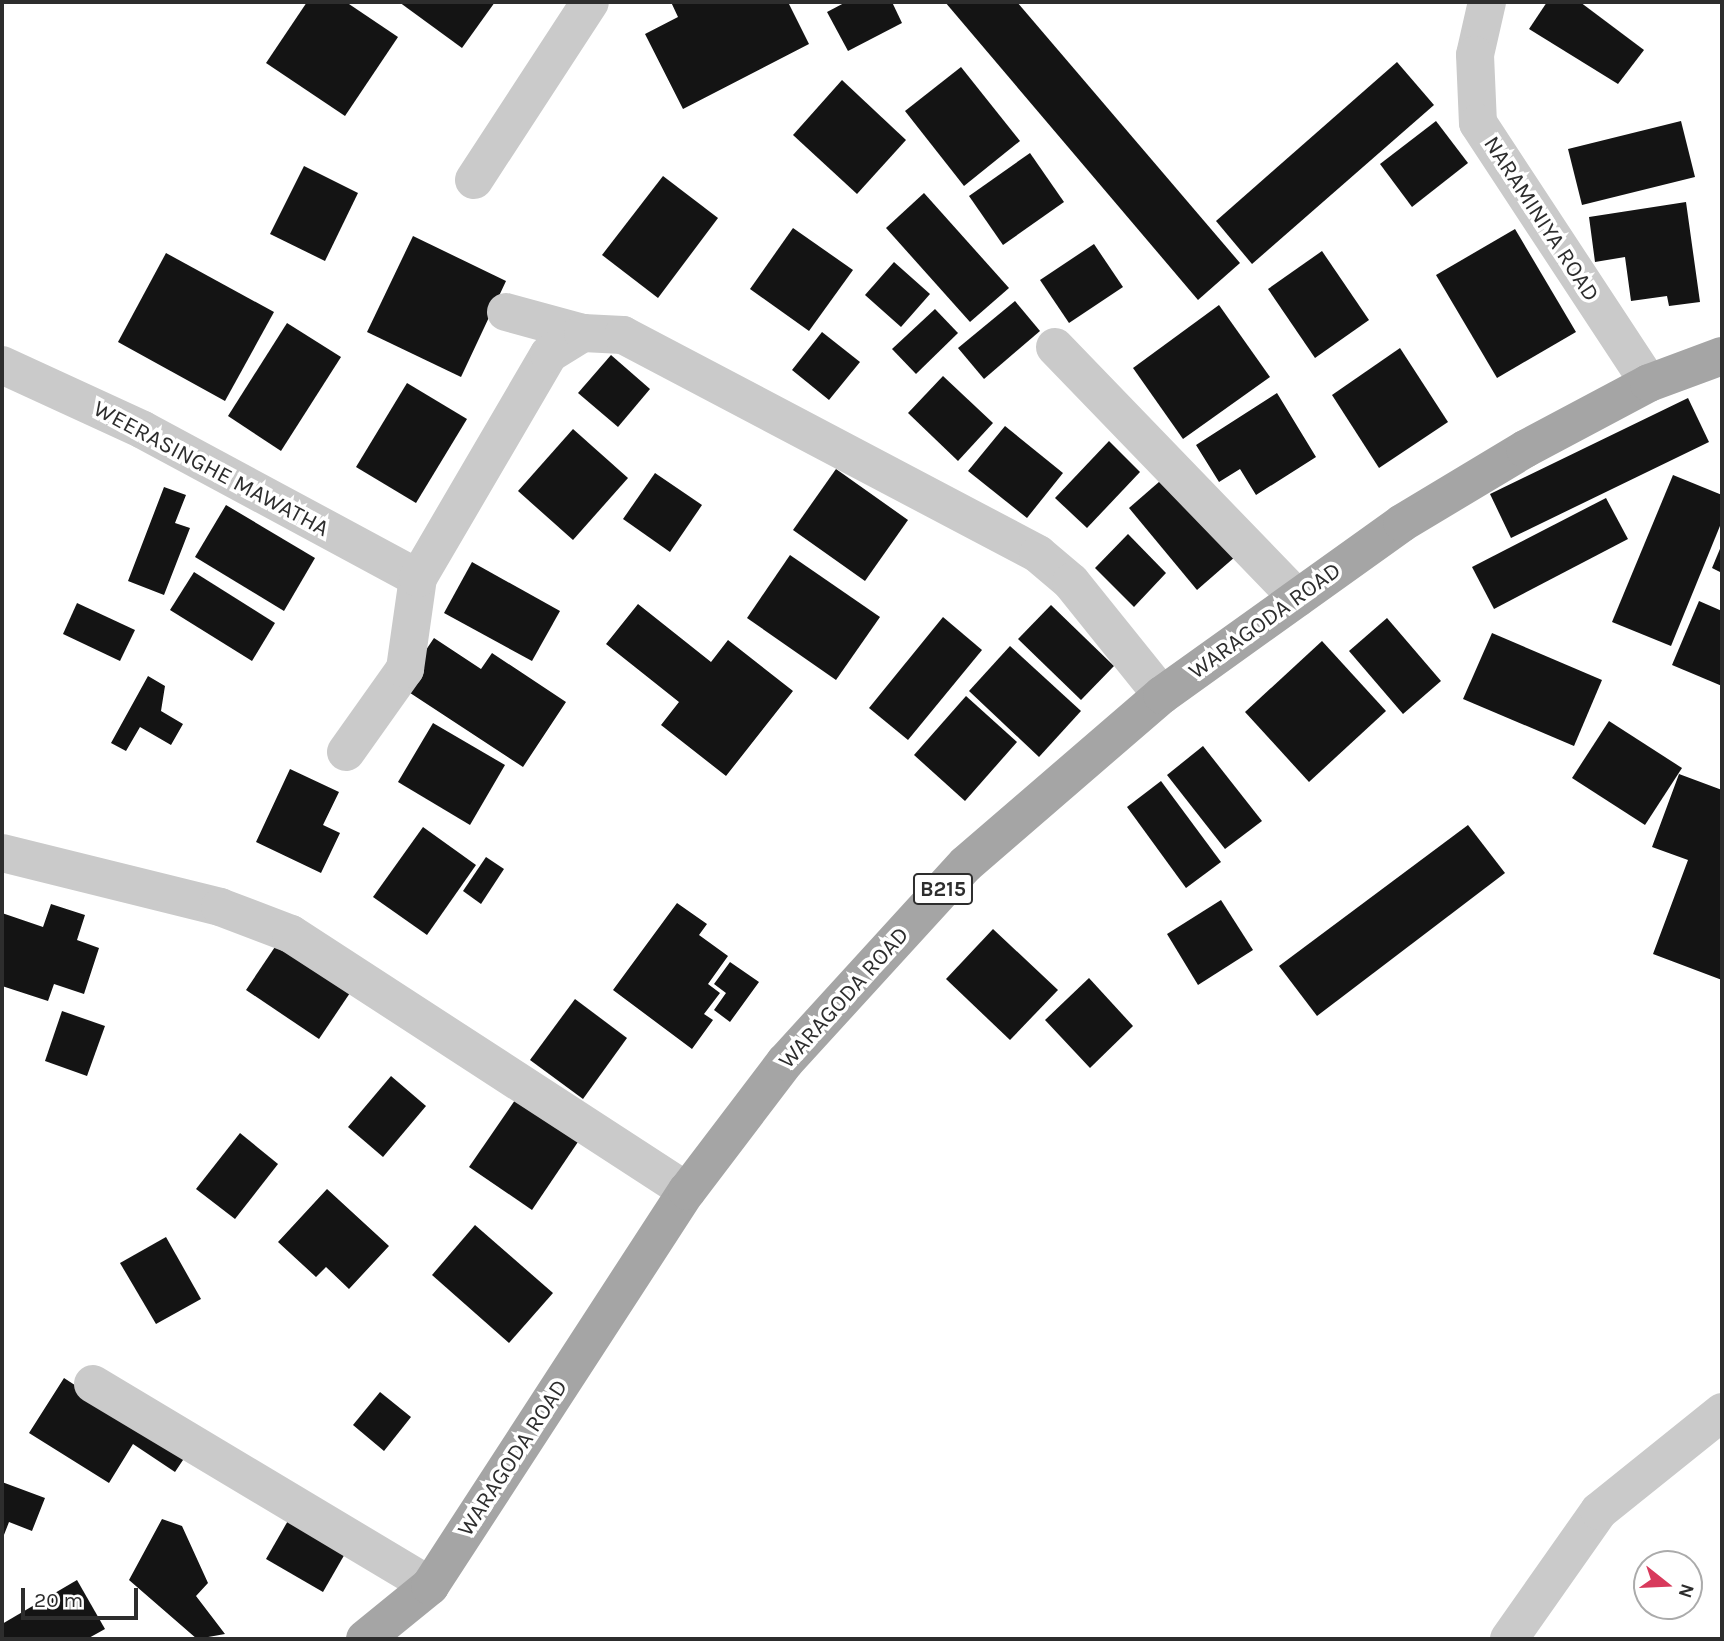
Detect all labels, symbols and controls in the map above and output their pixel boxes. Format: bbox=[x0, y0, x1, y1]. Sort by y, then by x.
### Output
street label: NARAMINIYA ROAD bbox=[1477, 131, 1605, 307]
street label: WEERASINGHE MAWATHA bbox=[89, 395, 333, 543]
street label: WARAGODA ROAD bbox=[1184, 557, 1346, 685]
road number: B215 bbox=[912, 872, 974, 906]
street label: WARAGODA ROAD bbox=[773, 921, 915, 1075]
street label: WARAGODA ROAD bbox=[452, 1375, 574, 1541]
north arrow bbox=[1633, 1550, 1703, 1620]
scale bar bbox=[24, 1574, 142, 1618]
text: N bbox=[1674, 1581, 1699, 1601]
text: 20 m bbox=[34, 1588, 83, 1612]

